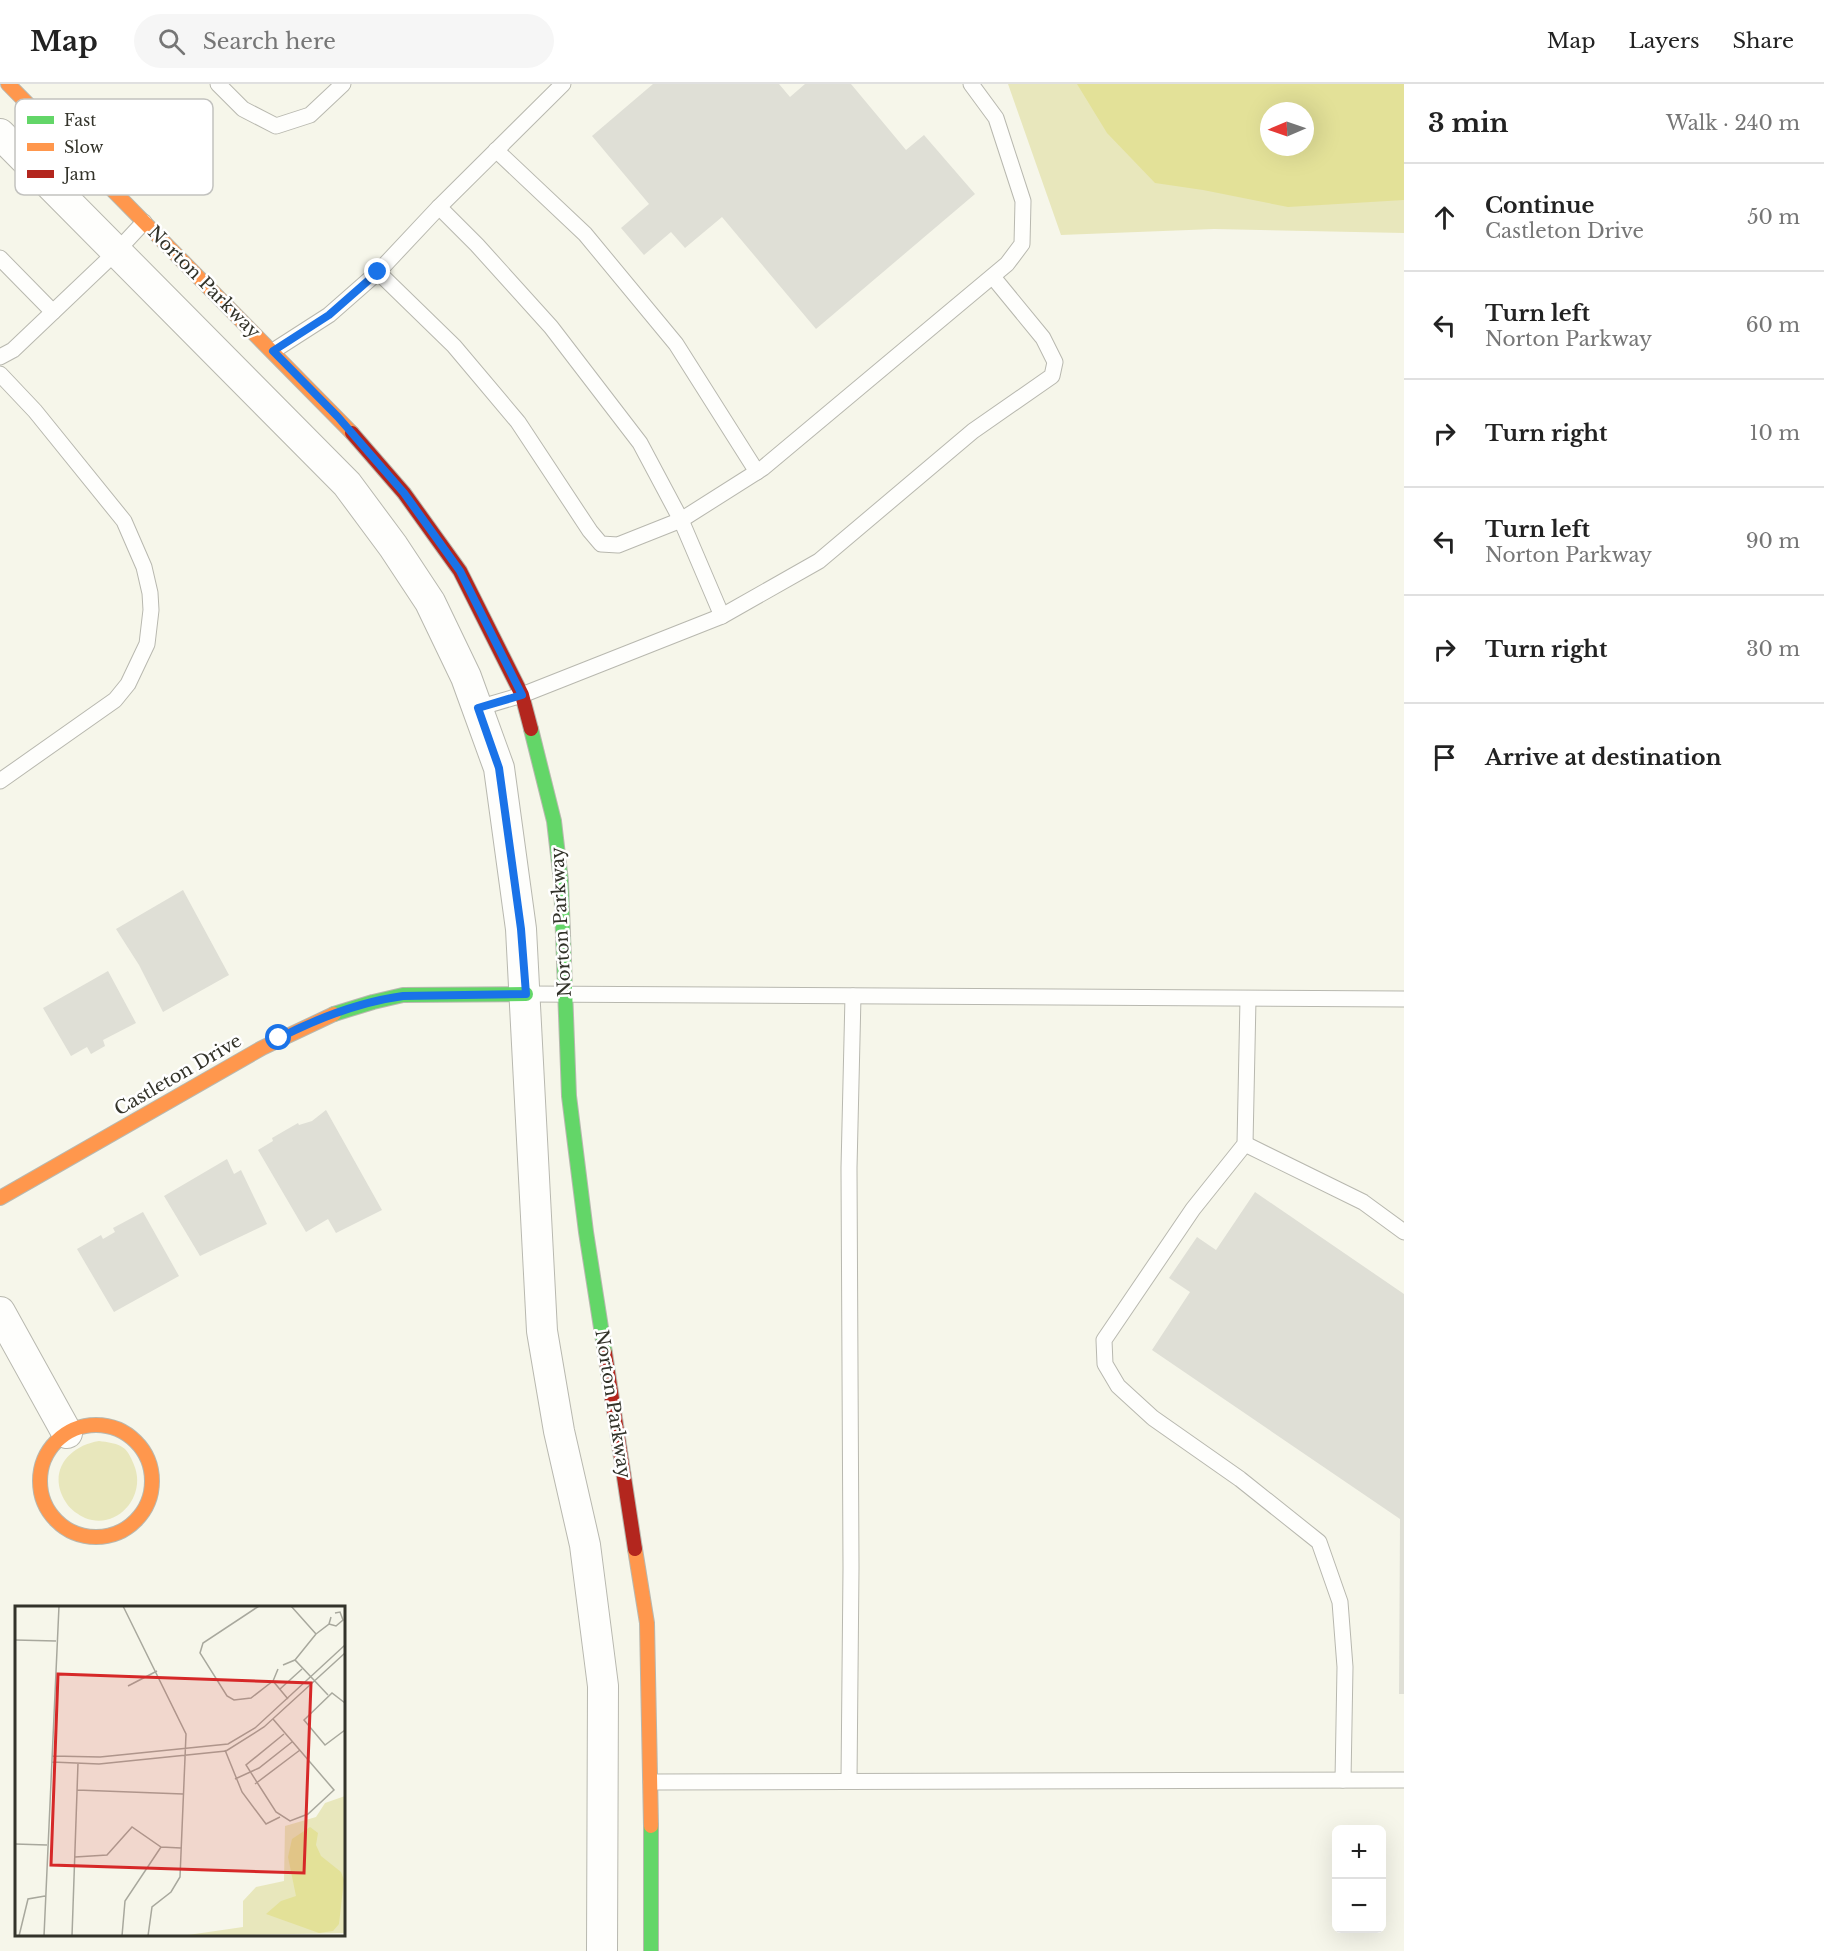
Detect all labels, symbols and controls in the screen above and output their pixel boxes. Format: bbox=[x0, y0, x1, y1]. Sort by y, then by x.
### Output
search box bbox=[134, 14, 554, 68]
text: Map bbox=[30, 24, 98, 59]
icon: search bbox=[155, 25, 188, 58]
text: Search here bbox=[203, 28, 336, 55]
text: Map bbox=[1547, 28, 1596, 54]
text: Layers bbox=[1629, 28, 1700, 54]
text: Share bbox=[1733, 28, 1794, 54]
legend bbox=[15, 99, 213, 195]
north arrow bbox=[1260, 102, 1314, 156]
text: 3 min bbox=[1428, 107, 1509, 139]
text: Fast bbox=[64, 110, 96, 130]
text: Walk · 240 m bbox=[1666, 111, 1800, 135]
text: Slow bbox=[64, 137, 104, 157]
text: Jam bbox=[62, 164, 96, 184]
text: Continue bbox=[1485, 192, 1594, 219]
icon: ahead bbox=[1428, 201, 1461, 234]
text: 50 m bbox=[1747, 205, 1800, 229]
text: Castleton Drive bbox=[1485, 219, 1644, 243]
street label: Norton Parkway bbox=[143, 221, 265, 343]
route end bbox=[364, 258, 390, 284]
text: Turn left bbox=[1485, 300, 1590, 327]
icon: left bbox=[1428, 309, 1461, 342]
text: 60 m bbox=[1746, 313, 1800, 337]
text: Norton Parkway bbox=[1485, 327, 1652, 351]
icon: right bbox=[1428, 417, 1461, 450]
text: Turn right bbox=[1485, 420, 1607, 447]
text: 10 m bbox=[1750, 421, 1800, 445]
text: Turn left bbox=[1485, 516, 1590, 543]
icon: left bbox=[1428, 525, 1461, 558]
text: 90 m bbox=[1746, 529, 1800, 553]
text: Norton Parkway bbox=[1485, 543, 1652, 567]
icon: right bbox=[1428, 633, 1461, 666]
text: Turn right bbox=[1485, 636, 1607, 663]
text: 30 m bbox=[1746, 637, 1800, 661]
icon: arrive bbox=[1428, 741, 1461, 774]
text: Arrive at destination bbox=[1485, 744, 1722, 771]
street label: Norton Parkway bbox=[546, 846, 576, 998]
route start bbox=[265, 1024, 291, 1050]
street label: Castleton Drive bbox=[111, 1030, 245, 1120]
street label: Norton Parkway bbox=[590, 1328, 636, 1480]
inset map bbox=[15, 1606, 345, 1936]
map controls bbox=[1332, 1825, 1386, 1933]
button: + bbox=[1332, 1825, 1386, 1879]
button: − bbox=[1332, 1879, 1386, 1933]

